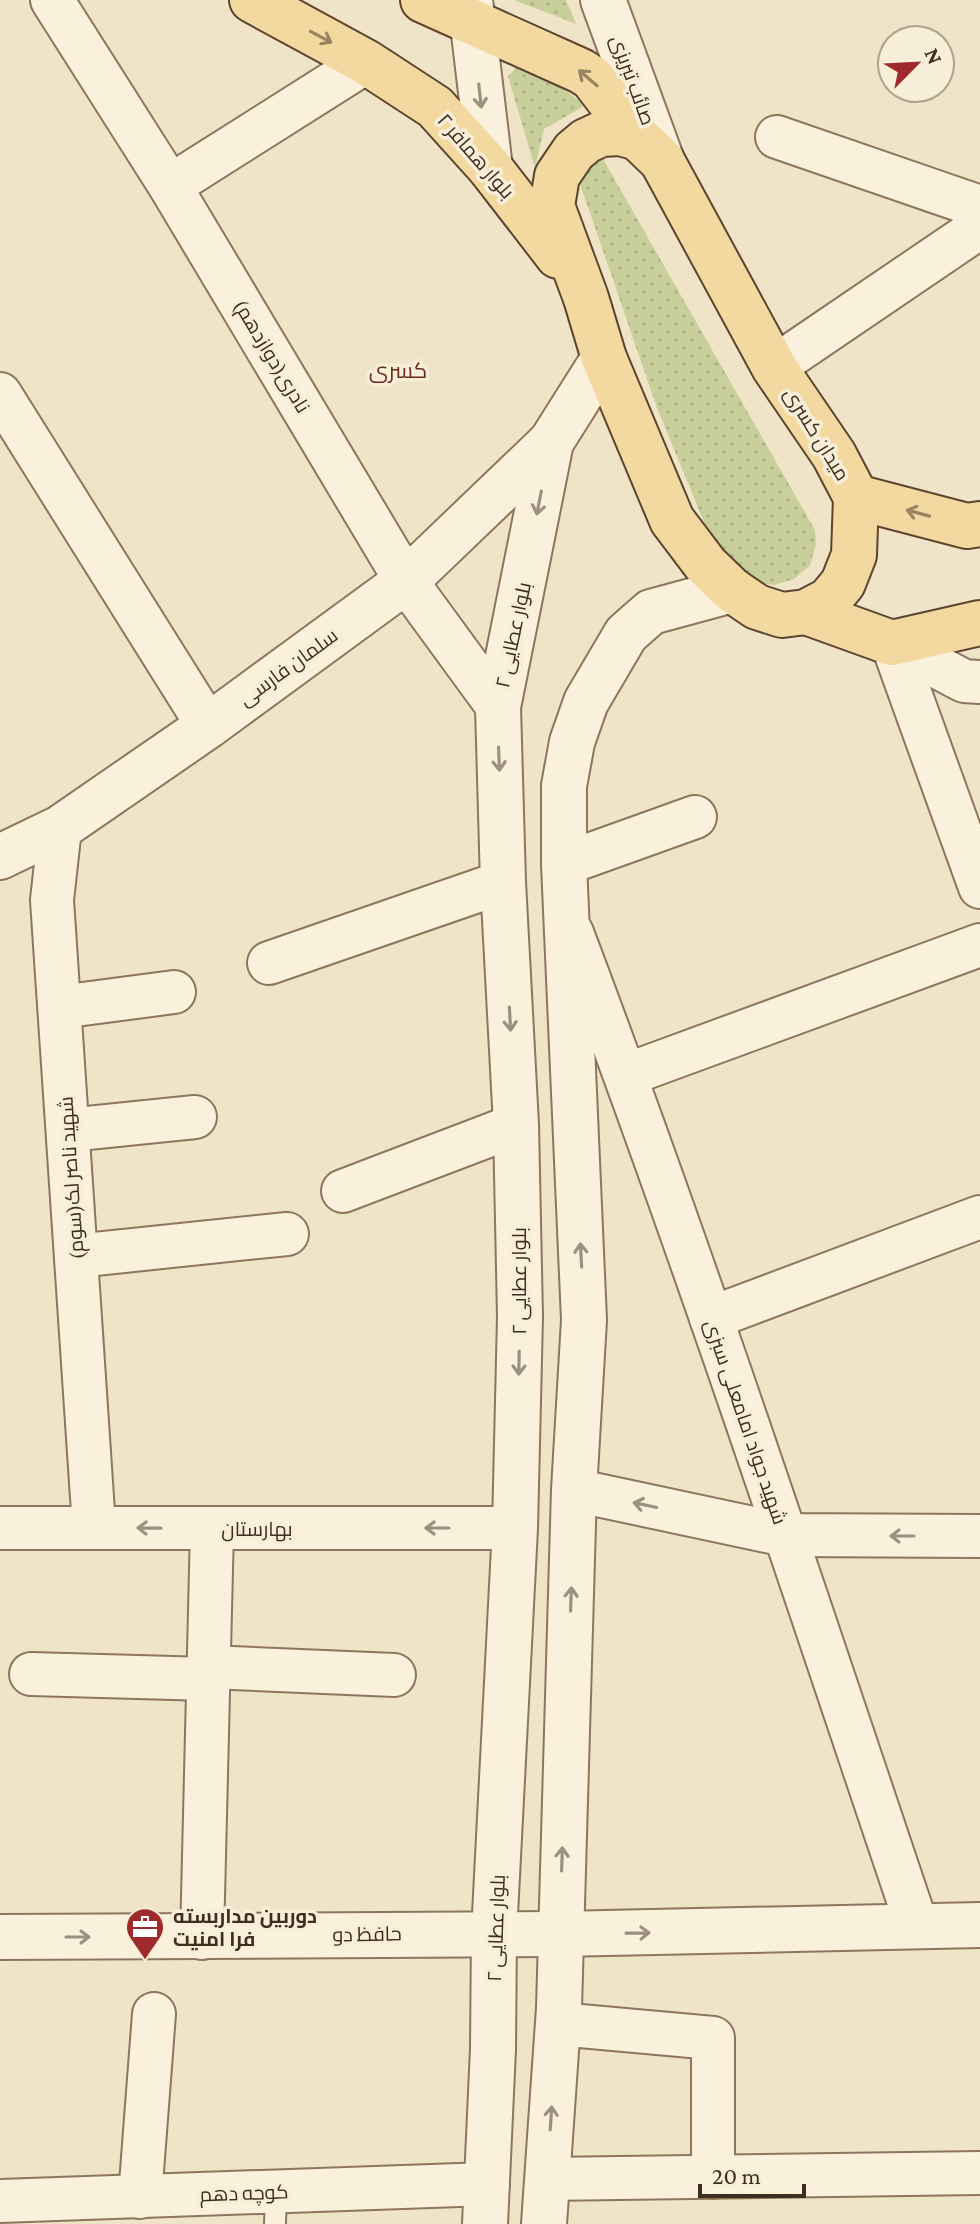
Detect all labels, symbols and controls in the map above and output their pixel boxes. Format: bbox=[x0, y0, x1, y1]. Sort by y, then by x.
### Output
north arrow bbox=[876, 24, 956, 104]
one-way arrow bbox=[309, 30, 332, 46]
street label: صائب تبریزی bbox=[605, 32, 659, 129]
text: N bbox=[919, 44, 948, 68]
one-way arrow bbox=[579, 69, 599, 87]
one-way arrow bbox=[473, 82, 488, 109]
street label: بلوار همافر ۲ bbox=[432, 109, 519, 204]
street label: نادری(دوازدهم) bbox=[227, 295, 314, 418]
district label: کسری bbox=[369, 358, 427, 383]
street label: میدان کسری bbox=[778, 384, 854, 485]
one-way arrow bbox=[531, 490, 546, 516]
one-way arrow bbox=[905, 505, 931, 520]
street label: بلوار عطایی ۲ bbox=[491, 580, 537, 690]
street label: سلمان فارسی bbox=[234, 624, 343, 712]
one-way arrow bbox=[492, 745, 507, 772]
one-way arrow bbox=[503, 1005, 518, 1032]
street label: شهید ناصر لک(سوم) bbox=[54, 1096, 91, 1260]
street label: بلوار عطایی ۲ bbox=[508, 1227, 532, 1335]
one-way arrow bbox=[574, 1242, 589, 1269]
street label: شهید جواد امامعلی سبزی bbox=[699, 1317, 791, 1528]
one-way arrow bbox=[511, 1349, 526, 1376]
one-way arrow bbox=[633, 1497, 658, 1512]
street label: بهارستان bbox=[221, 1518, 293, 1542]
one-way arrow bbox=[136, 1520, 163, 1536]
one-way arrow bbox=[424, 1520, 451, 1536]
one-way arrow bbox=[889, 1528, 916, 1544]
one-way arrow bbox=[563, 1586, 578, 1613]
one-way arrow bbox=[555, 1846, 570, 1873]
street label: بلوار عطایی ۲ bbox=[483, 1874, 511, 1982]
place label: دوربین مداربسته فرا امنیت bbox=[173, 1905, 317, 1951]
office icon: دوربین مداربسته فرا امنیت bbox=[124, 1906, 166, 1961]
street label: حافظ دو bbox=[332, 1922, 402, 1947]
one-way arrow bbox=[624, 1925, 651, 1940]
one-way arrow bbox=[64, 1929, 91, 1945]
one-way arrow bbox=[544, 2105, 559, 2132]
scale bar bbox=[700, 2148, 804, 2198]
text: 20 m bbox=[712, 2162, 761, 2189]
street label: کوچه دهم bbox=[199, 2180, 289, 2209]

